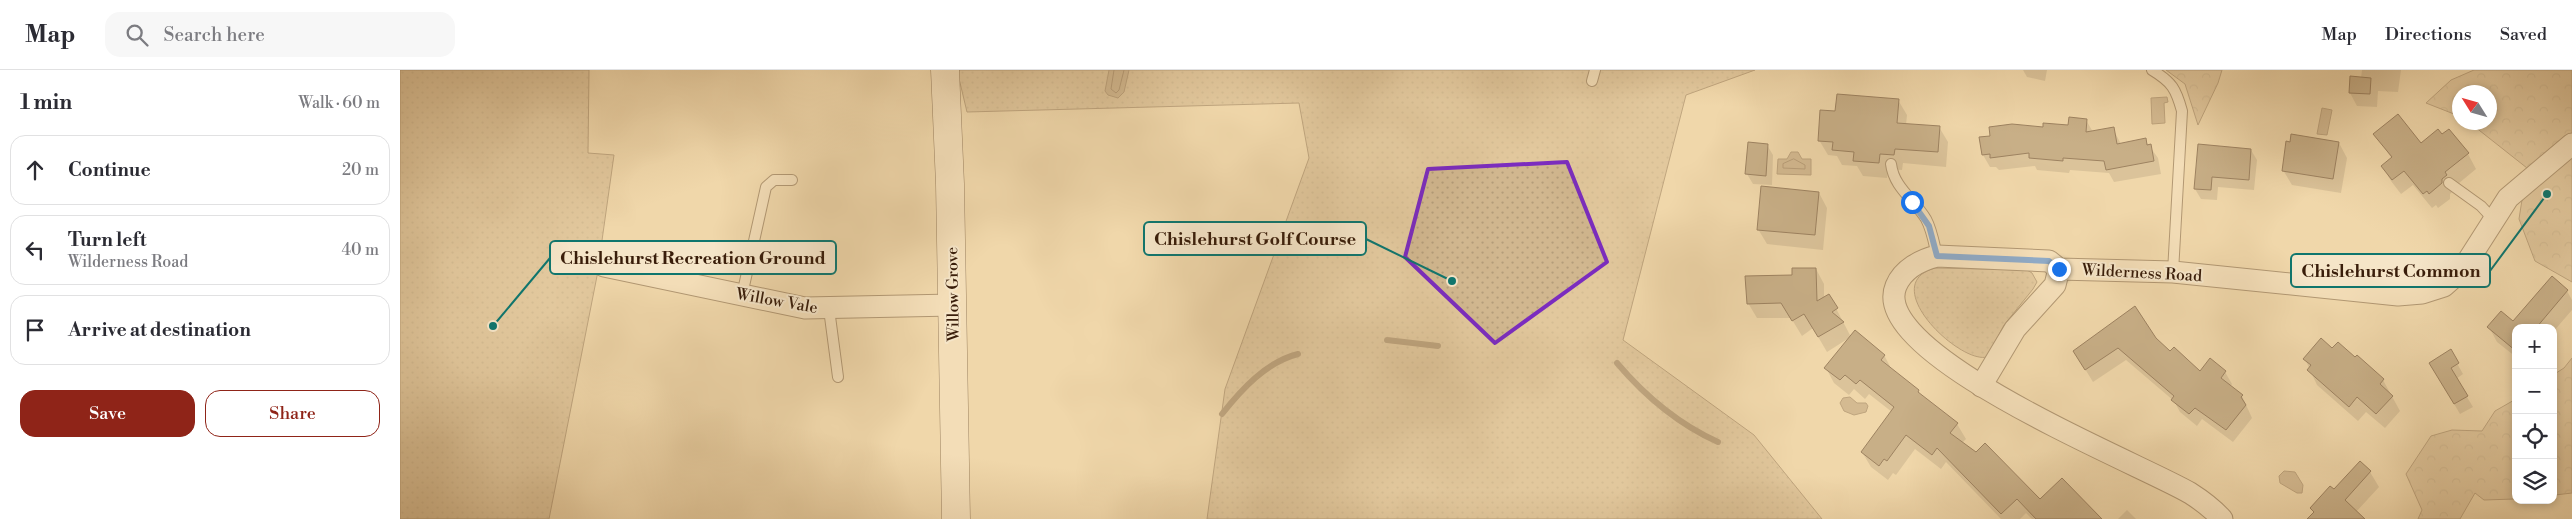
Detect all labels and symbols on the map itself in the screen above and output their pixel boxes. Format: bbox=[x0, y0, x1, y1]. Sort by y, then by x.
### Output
north arrow bbox=[2452, 85, 2497, 130]
route start bbox=[1901, 191, 1924, 214]
callout: Chislehurst Golf Course bbox=[1144, 222, 1366, 255]
text: Chislehurst Golf Course bbox=[1154, 228, 1356, 251]
callout: Chislehurst Recreation Ground bbox=[550, 241, 836, 274]
street label: Willow Grove bbox=[942, 246, 964, 342]
text: Chislehurst Recreation Ground bbox=[560, 247, 826, 270]
callout: Chislehurst Common bbox=[2291, 254, 2490, 287]
route end bbox=[2048, 258, 2071, 281]
street label: Wilderness Road bbox=[2080, 260, 2203, 286]
text: Chislehurst Common bbox=[2301, 260, 2481, 283]
street label: Willow Vale bbox=[733, 284, 819, 318]

